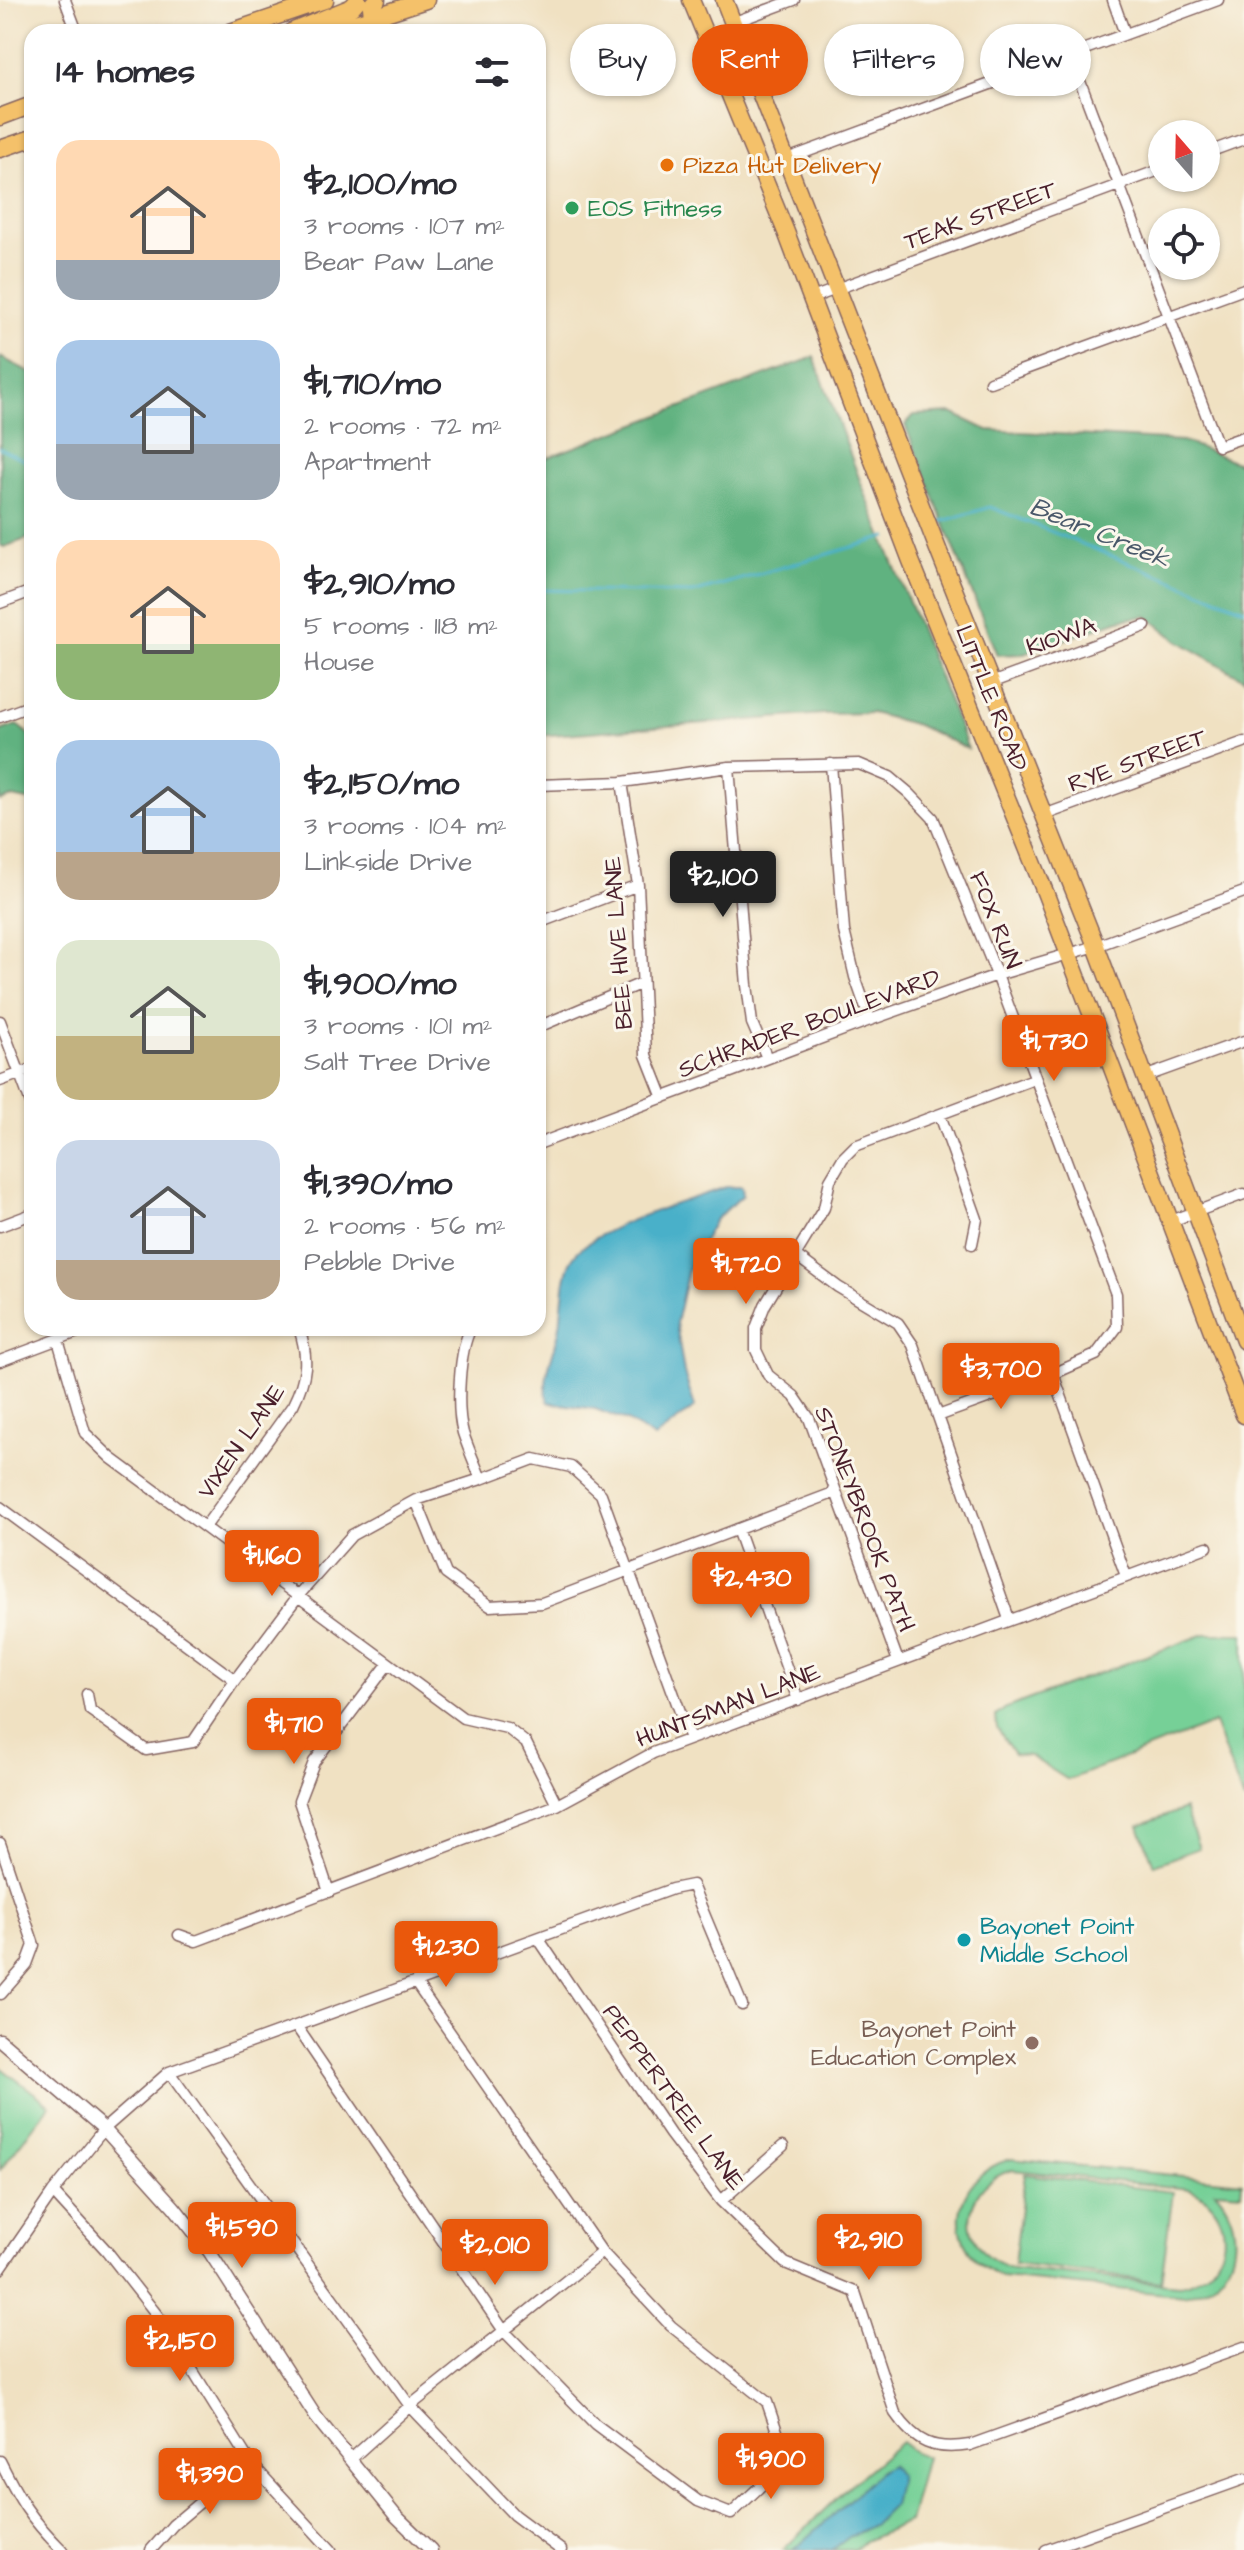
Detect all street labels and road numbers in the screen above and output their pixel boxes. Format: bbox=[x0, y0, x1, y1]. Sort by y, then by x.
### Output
street label: TEAK STREET bbox=[900, 173, 1061, 259]
street label: KIOWA bbox=[1022, 609, 1101, 665]
street label: LITTLE ROAD bbox=[946, 620, 1036, 776]
street label: RYE STREET bbox=[1064, 720, 1211, 802]
street label: BEE HIVE LANE bbox=[596, 855, 642, 1031]
street label: FOX RUN bbox=[960, 867, 1030, 974]
street label: SCHRADER BOULEVARD bbox=[674, 961, 945, 1087]
street label: VIXEN LANE bbox=[190, 1377, 294, 1506]
street label: STONEYBROOK PATH bbox=[805, 1402, 923, 1637]
street label: HUNTSMAN LANE bbox=[631, 1655, 825, 1757]
street label: PEPPERTREE LANE bbox=[594, 1997, 752, 2198]

